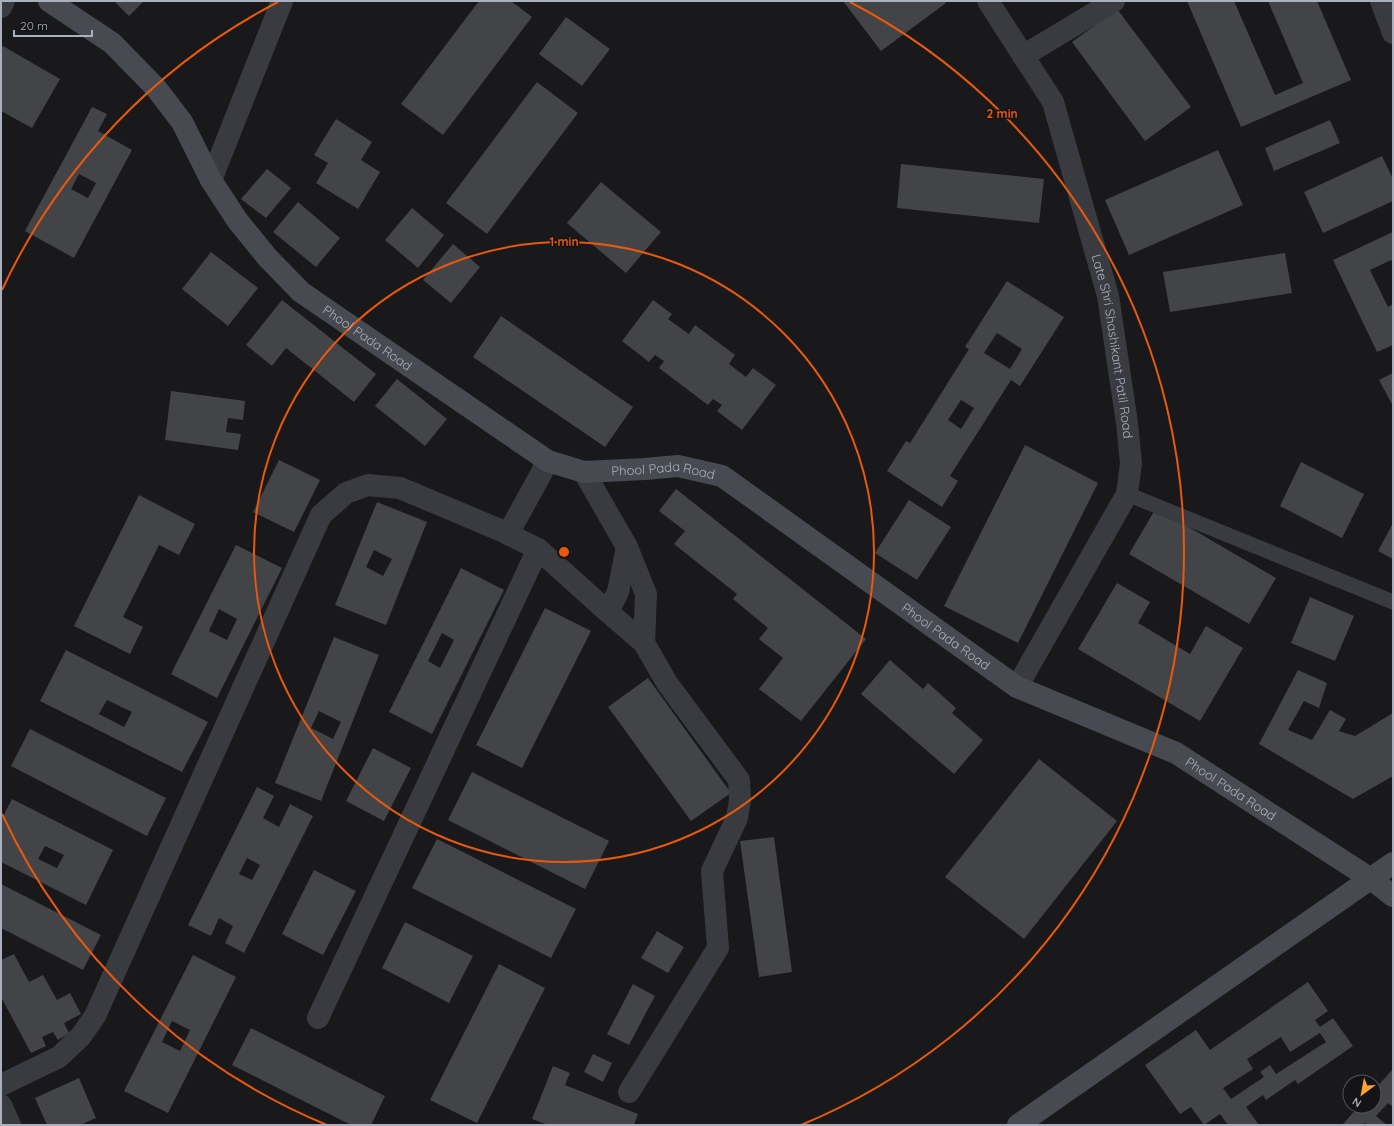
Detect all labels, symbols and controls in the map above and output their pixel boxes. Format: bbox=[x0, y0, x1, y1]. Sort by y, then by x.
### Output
scale bar bbox=[14, 12, 92, 38]
text: 20 m bbox=[20, 18, 48, 33]
text: 2 min bbox=[986, 106, 1018, 121]
text: 1 min bbox=[549, 234, 579, 249]
street label: Late Shri Shashikant Patil Road bbox=[1089, 252, 1136, 439]
street label: Phool Pada Road bbox=[320, 301, 415, 374]
street label: Phool Pada Road bbox=[611, 458, 717, 482]
centre of rings bbox=[557, 545, 571, 559]
street label: Phool Pada Road bbox=[899, 599, 993, 673]
street label: Phool Pada Road bbox=[1183, 753, 1279, 824]
north arrow bbox=[1342, 1074, 1382, 1114]
text: N bbox=[1350, 1094, 1364, 1111]

